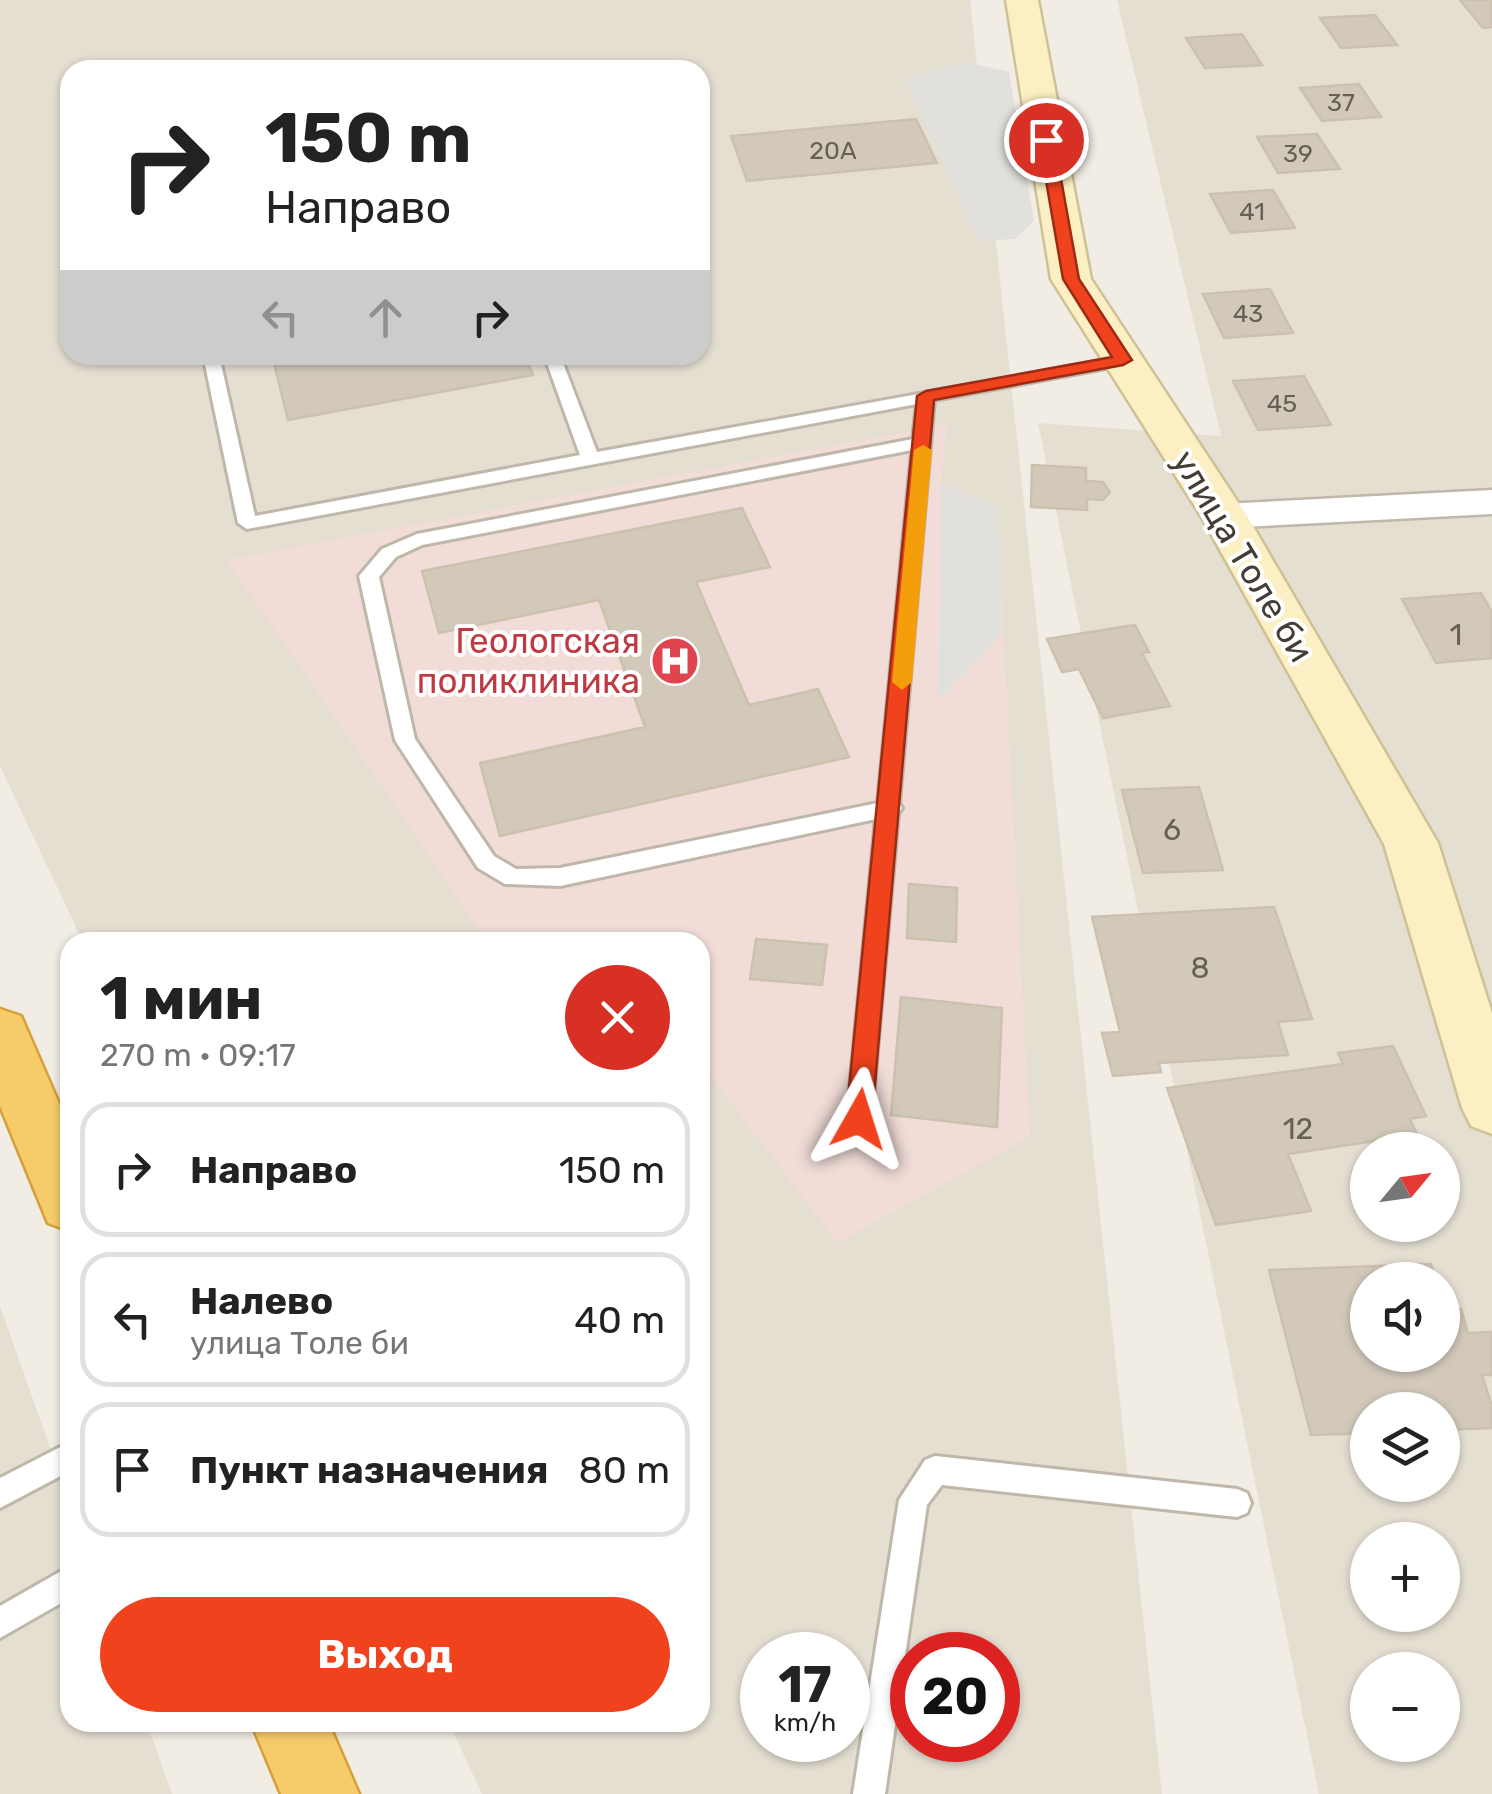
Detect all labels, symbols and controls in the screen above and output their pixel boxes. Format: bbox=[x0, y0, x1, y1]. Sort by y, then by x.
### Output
house number: 37 bbox=[1327, 88, 1355, 117]
text: 150 m bbox=[265, 97, 472, 180]
pin bbox=[1004, 98, 1089, 183]
icon: right bbox=[100, 100, 230, 230]
icon: arrive bbox=[1019, 113, 1074, 168]
house number: 20А bbox=[809, 136, 857, 165]
house number: 39 bbox=[1283, 139, 1313, 168]
text: Направо bbox=[265, 181, 451, 234]
house number: 41 bbox=[1239, 197, 1265, 226]
icon: left bbox=[253, 290, 308, 345]
icon: ahead bbox=[358, 290, 413, 345]
icon: right bbox=[463, 290, 518, 345]
house number: 43 bbox=[1233, 299, 1263, 328]
house number: 45 bbox=[1267, 389, 1297, 418]
street label: улица Толе би bbox=[1163, 443, 1323, 669]
house number: 1 bbox=[1450, 617, 1462, 653]
place label: Геологская поликлиника bbox=[417, 620, 640, 702]
hospital icon: Геологская поликлиника bbox=[649, 635, 701, 687]
house number: 6 bbox=[1163, 812, 1181, 848]
house number: 8 bbox=[1190, 950, 1210, 986]
text: 1 мин bbox=[100, 963, 263, 1034]
button: close bbox=[565, 965, 670, 1070]
text: 270 m · 09:17 bbox=[100, 1036, 296, 1074]
position arrow bbox=[807, 1067, 911, 1171]
house number: 12 bbox=[1283, 1111, 1313, 1147]
north arrow bbox=[1350, 1132, 1460, 1242]
map controls bbox=[1350, 1132, 1460, 1762]
icon: right bbox=[105, 1142, 160, 1197]
text: Направо bbox=[190, 1147, 357, 1193]
text: 150 m bbox=[559, 1147, 665, 1193]
button: sound bbox=[1350, 1262, 1460, 1372]
text: Налево bbox=[190, 1278, 333, 1324]
icon: left bbox=[105, 1292, 160, 1347]
text: 40 m bbox=[574, 1297, 665, 1343]
text: улица Толе би bbox=[190, 1324, 409, 1362]
button: layers bbox=[1350, 1392, 1460, 1502]
icon: arrive bbox=[105, 1442, 160, 1497]
text: Пункт назначения bbox=[190, 1447, 549, 1493]
text: 80 m bbox=[579, 1447, 670, 1493]
button: + bbox=[1350, 1522, 1460, 1632]
button: Выход bbox=[100, 1597, 670, 1712]
speed limit sign: 20 bbox=[890, 1632, 1020, 1762]
button: − bbox=[1350, 1652, 1460, 1762]
text: 17 bbox=[778, 1655, 832, 1715]
text: km/h bbox=[774, 1708, 836, 1737]

